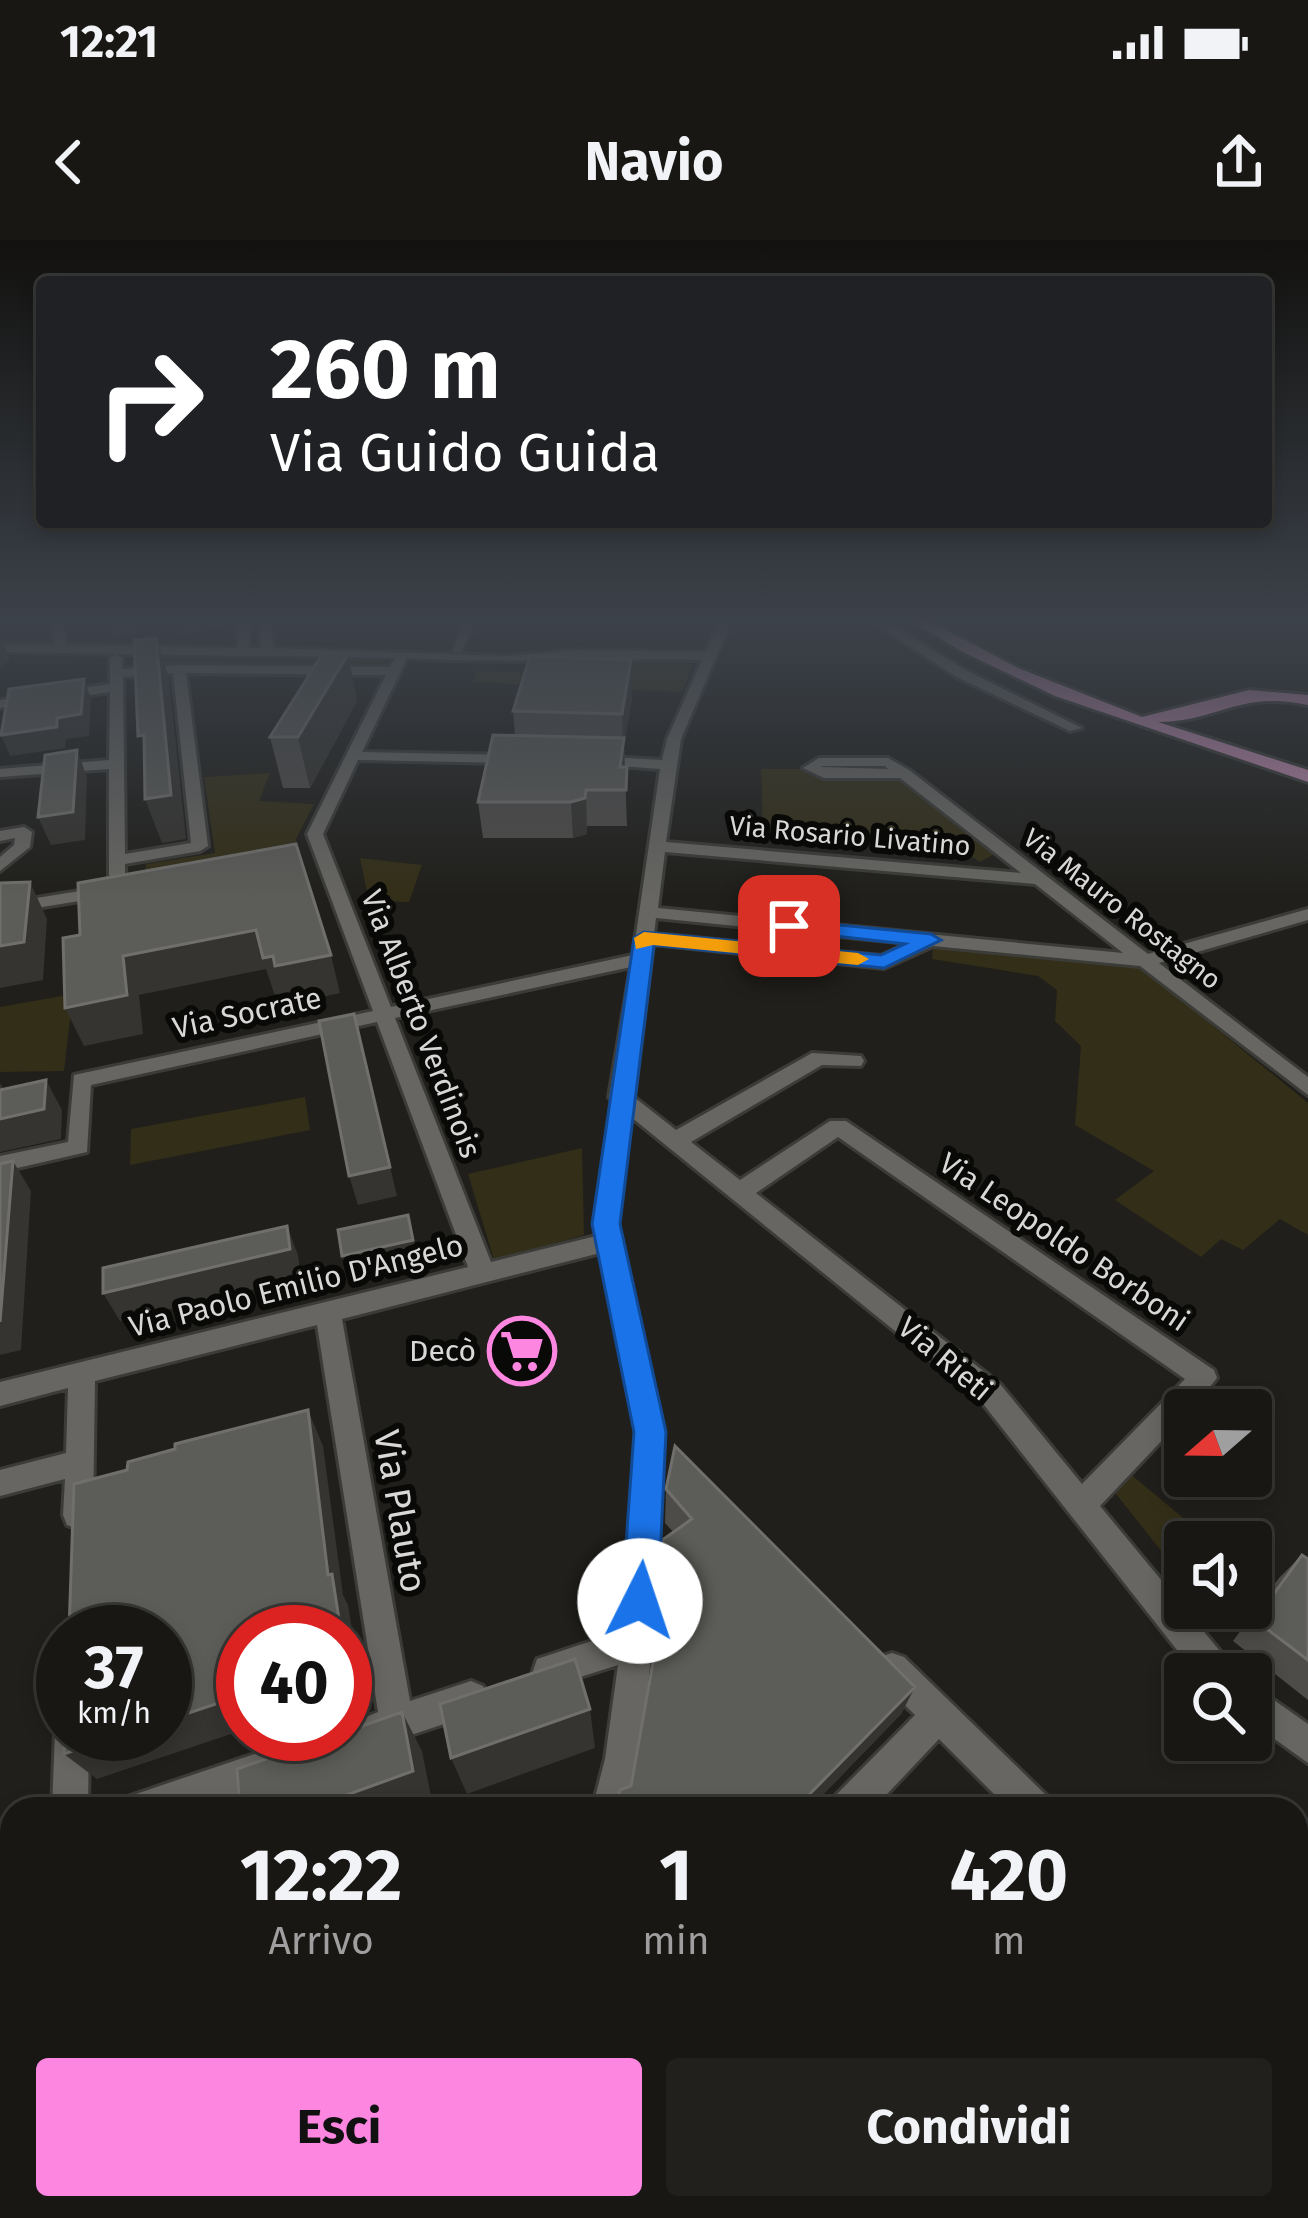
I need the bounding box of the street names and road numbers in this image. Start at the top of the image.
street label: Via Rosario Livatino [728,810,972,862]
street label: Via Mauro Rostagno [1017,822,1227,996]
street label: Via Alberto Verdinois [353,885,489,1163]
street label: Via Socrate [169,980,325,1046]
street label: Via Leopoldo Borboni [932,1145,1196,1339]
street label: Via Paolo Emilio D'Angelo [125,1227,467,1345]
street label: Via Rieti [891,1309,999,1409]
street label: Via Plauto [364,1426,436,1596]

